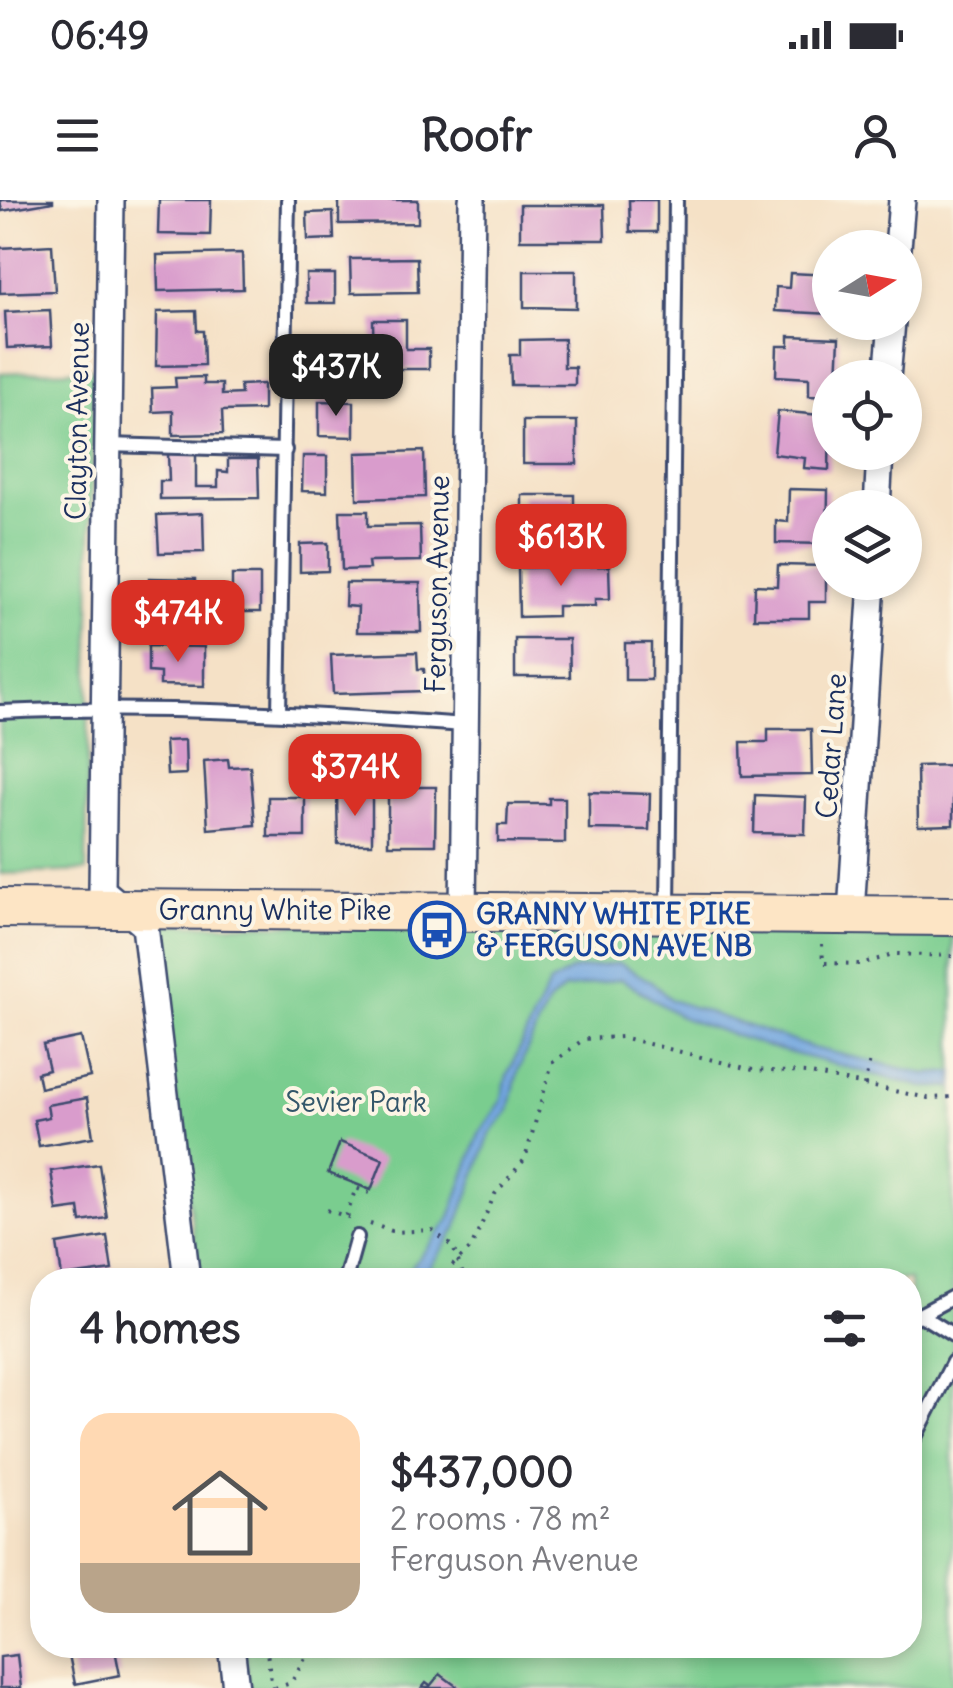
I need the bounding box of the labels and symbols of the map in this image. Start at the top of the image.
north arrow [812,230,922,340]
street label: Clayton Avenue [57,322,97,520]
pin: $437K [266,334,406,419]
street label: Ferguson Avenue [417,475,457,693]
pin: $613K [491,504,631,589]
pin: $474K [108,580,248,665]
street label: Cedar Lane [808,672,854,820]
pin: $374K [285,734,425,819]
street label: Granny White Pike [158,892,392,928]
place label: GRANNY WHITE PIKE & FERGUSON AVE NB [476,896,752,964]
bus stop icon: GRANNY WHITE PIKE & FERGUSON AVE NB [407,900,467,960]
park label: Sevier Park [285,1084,427,1120]

